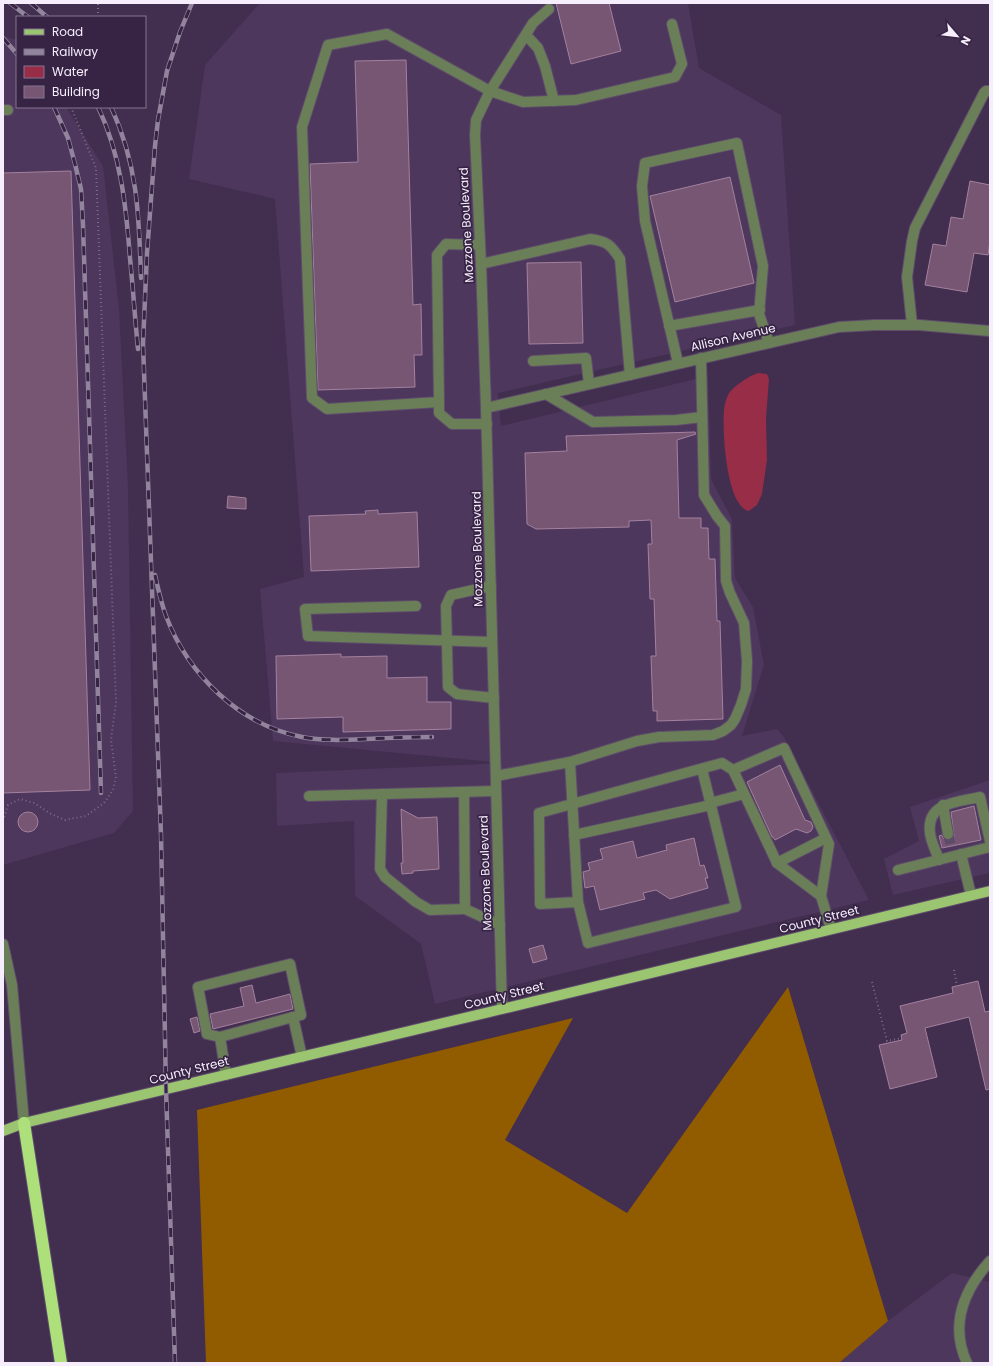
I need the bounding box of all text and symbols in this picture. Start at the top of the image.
legend [16,16,146,108]
north arrow [937,16,977,56]
text: Road [52,23,83,40]
text: N [957,33,975,48]
text: Railway [52,43,98,60]
text: Water [52,63,89,80]
text: Building [52,83,100,100]
street label: Mozzone Boulevard [454,167,478,283]
street label: Allison Avenue [689,319,777,355]
street label: Mozzone Boulevard [467,491,487,607]
street label: Mozzone Boulevard [474,815,496,931]
street label: County Street [777,901,861,937]
street label: County Street [462,977,546,1013]
street label: County Street [147,1052,231,1088]

